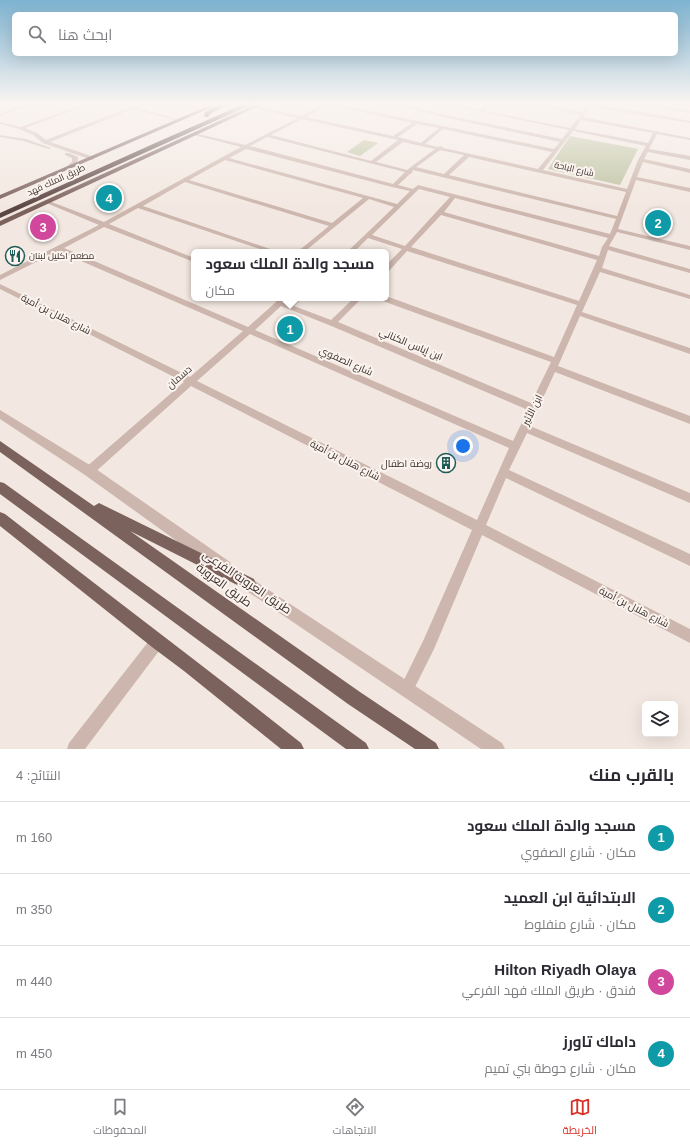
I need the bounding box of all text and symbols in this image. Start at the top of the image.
search box [12,12,678,56]
icon: search [26,23,48,45]
text: ابحث هنا [58,26,112,43]
street label: شارع الباحة [553,160,595,179]
street label: طريق الملك فهد [25,162,87,199]
pin: 4 [96,183,122,213]
pin: 2 [645,208,671,238]
pin: 3 [30,212,56,242]
restaurant icon: مطعم اكليل لبنان [4,245,26,267]
popup [191,249,389,301]
place label: مطعم اكليل لبنان [29,251,95,262]
text: مسجد والدة الملك سعود [206,255,374,272]
text: مكان [206,283,235,298]
street label: شارع هلال بن أمية [19,291,93,337]
pin: 1 [277,314,303,344]
street label: ابن إياس الكناني [377,326,444,364]
street label: شارع الصفوي [317,344,374,379]
street label: دسمان [164,363,195,392]
street label: ابن الأثير [519,393,545,429]
your location [453,436,473,456]
street label: شارع هلال بن أمية [308,437,382,483]
building icon: روضة اطفال [435,452,457,474]
place label: روضة اطفال [381,458,432,470]
street label: طريق العروبة الفرعي [200,547,294,617]
street label: طريق العروبة [193,560,255,610]
street label: شارع هلال بن أمية [597,584,671,630]
map controls [642,701,678,737]
button: layers [642,701,678,737]
text: بالقرب منك [589,766,674,785]
text: النتائج: 4 [16,768,61,783]
text: مسجد والدة الملك سعود [467,817,636,834]
text: 160 m [16,830,52,845]
text: 1 [657,830,665,845]
text: مكان · شارع الصفوي [521,845,636,860]
text: الابتدائية ابن العميد [504,889,636,906]
text: 350 m [16,902,52,917]
text: 2 [657,902,665,917]
text: مكان · شارع منفلوط [524,917,636,932]
text: Hilton Riyadh Olaya [494,961,636,978]
text: 440 m [16,974,52,989]
text: 3 [657,974,665,989]
text: فندق · طريق الملك فهد الفرعي [462,983,636,998]
text: داماك تاورز [563,1033,636,1050]
text: 450 m [16,1046,52,1061]
text: 4 [657,1046,665,1061]
text: مكان · شارع حوطة بني تميم [485,1061,636,1076]
tab: المحفوظات [93,1096,147,1140]
tab: الاتجاهات [333,1096,376,1140]
tab: الخريطة [563,1096,597,1140]

